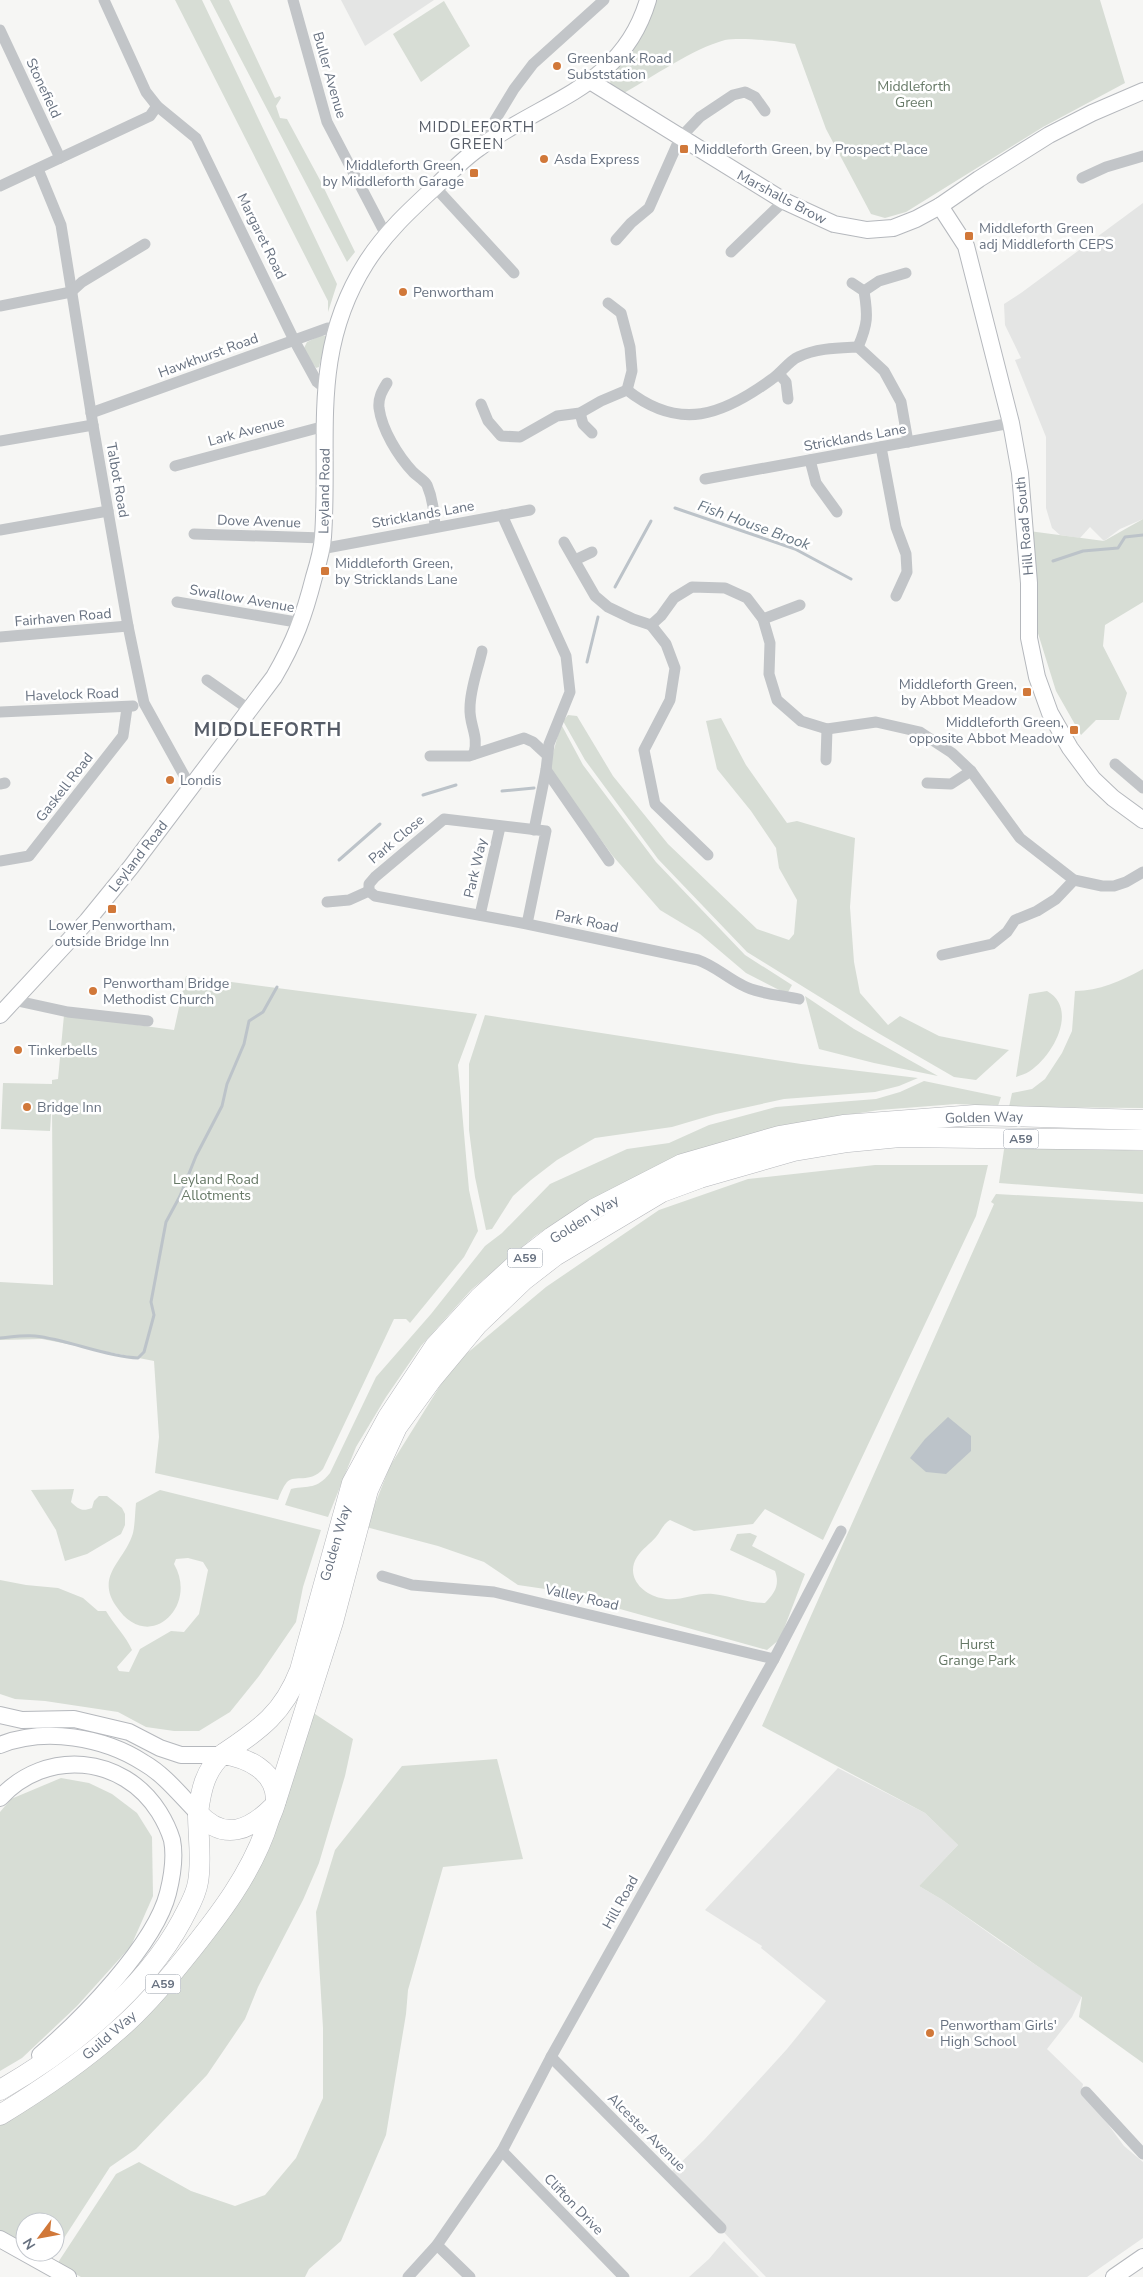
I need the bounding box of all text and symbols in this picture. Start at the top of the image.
street label: Buller Avenue [308,30,351,121]
place label: Greenbank Road Subststation [567,49,672,84]
street label: Stonefield [21,55,66,121]
marker: Greenbank Road Subststation [551,60,563,72]
park label: Middleforth Green [877,77,951,112]
district label: MIDDLEFORTH GREEN [419,117,535,154]
place label: Middleforth Green, by Prospect Place [694,140,928,159]
marker: Middleforth Green, by Prospect Place [678,143,690,155]
place label: Asda Express [554,150,640,169]
marker: Asda Express [538,153,550,165]
place label: Middleforth Green, by Middleforth Garage [322,156,464,191]
street label: Marshalls Brow [734,166,830,229]
marker: Middleforth Green, by Middleforth Garage [468,167,480,179]
street label: Margaret Road [233,190,291,282]
place label: Middleforth Green adj Middleforth CEPS [979,219,1114,254]
marker: Middleforth Green adj Middleforth CEPS [963,230,975,242]
place label: Penwortham [413,283,494,302]
marker: Penwortham [397,286,409,298]
street label: Hawkhurst Road [155,329,261,382]
street label: Lark Avenue [206,412,286,451]
street label: Stricklands Lane [802,419,908,456]
street label: Talbot Road [102,441,133,519]
street label: Leyland Road [314,448,335,534]
street label: Hill Road South [1011,476,1038,576]
water label: Fish House Brook [695,495,813,555]
street label: Stricklands Lane [370,496,476,533]
street label: Dove Avenue [217,511,301,532]
place label: Middleforth Green, by Stricklands Lane [335,554,458,589]
marker: Middleforth Green, by Stricklands Lane [319,565,331,577]
street label: Swallow Avenue [188,580,296,617]
street label: Fairhaven Road [14,604,112,631]
place label: Middleforth Green, by Abbot Meadow [899,675,1017,710]
street label: Havelock Road [25,683,119,706]
marker: Middleforth Green, by Abbot Meadow [1021,686,1033,698]
place label: Middleforth Green, opposite Abbot Meadow [909,713,1064,748]
district label: MIDDLEFORTH [194,717,342,743]
marker: Middleforth Green, opposite Abbot Meadow [1068,724,1080,736]
street label: Gaskell Road [31,749,97,826]
place label: Londis [180,771,222,790]
marker: Londis [164,774,176,786]
street label: Park Close [365,811,428,868]
street label: Leyland Road [104,817,172,896]
street label: Park Way [459,836,492,900]
marker: Lower Penwortham, outside Bridge Inn [106,903,118,915]
street label: Park Road [554,906,620,937]
place label: Lower Penwortham, outside Bridge Inn [48,916,176,951]
place label: Penwortham Bridge Methodist Church [103,974,229,1009]
marker: Penwortham Bridge Methodist Church [87,985,99,997]
place label: Tinkerbells [28,1041,98,1060]
marker: Tinkerbells [12,1044,24,1056]
place label: Bridge Inn [37,1098,102,1117]
marker: Bridge Inn [21,1101,33,1113]
street label: Golden Way [945,1107,1024,1128]
road number: A59 [1004,1130,1038,1148]
park label: Leyland Road Allotments [173,1170,259,1205]
street label: Golden Way [546,1190,623,1248]
road number: A59 [508,1248,542,1268]
street label: Golden Way [316,1502,356,1583]
street label: Valley Road [542,1580,621,1615]
park label: Hurst Grange Park [938,1635,1017,1670]
street label: Hill Road [598,1872,643,1932]
road number: A59 [146,1975,180,1994]
street label: Guild Way [78,2006,141,2064]
place label: Penwortham Girls' High School [940,2016,1057,2051]
marker: Penwortham Girls' High School [924,2027,936,2039]
street label: Alcester Avenue [603,2089,690,2176]
street label: Clifton Drive [540,2170,608,2239]
north arrow [15,2212,65,2262]
text: N [19,2234,40,2253]

